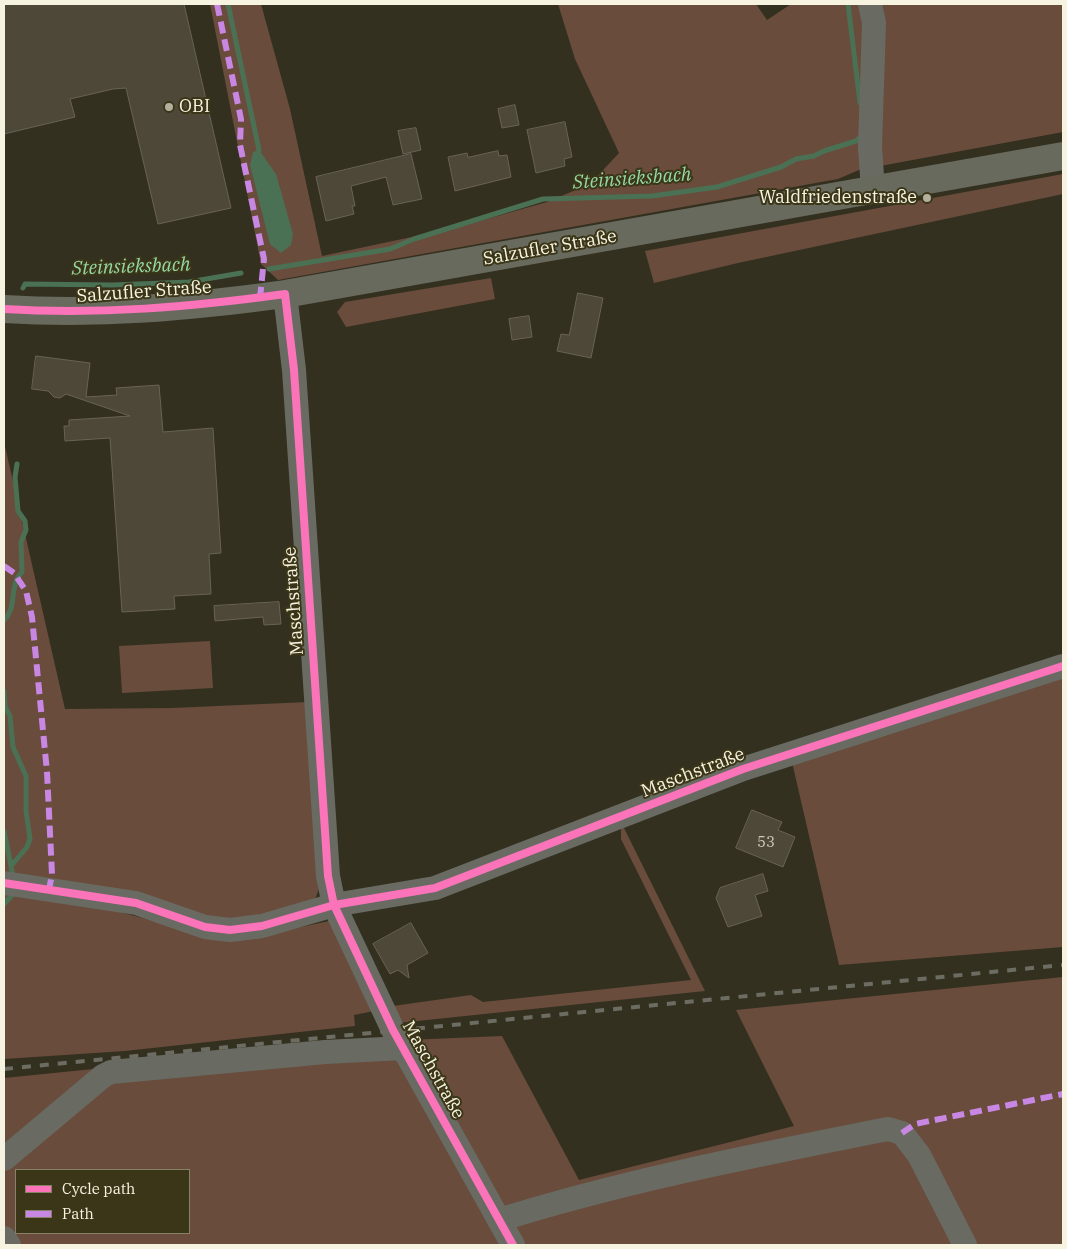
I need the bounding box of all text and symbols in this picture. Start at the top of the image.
place label: OBI [179,96,210,118]
marker: OBI [163,101,175,113]
water label: Steinsieksbach [572,163,692,195]
place label: Waldfriedenstraße [759,187,917,209]
marker: Waldfriedenstraße [921,192,933,204]
street label: Salzufler Straße [482,226,618,270]
water label: Steinsieksbach [71,254,191,280]
street label: Salzufler Straße [76,277,212,307]
street label: Maschstraße [279,546,309,656]
street label: Maschstraße [638,743,748,803]
house number: 53 [757,834,775,852]
street label: Maschstraße [397,1017,469,1123]
legend [15,1169,190,1234]
text: Cycle path [62,1179,135,1198]
text: Path [62,1204,94,1223]

